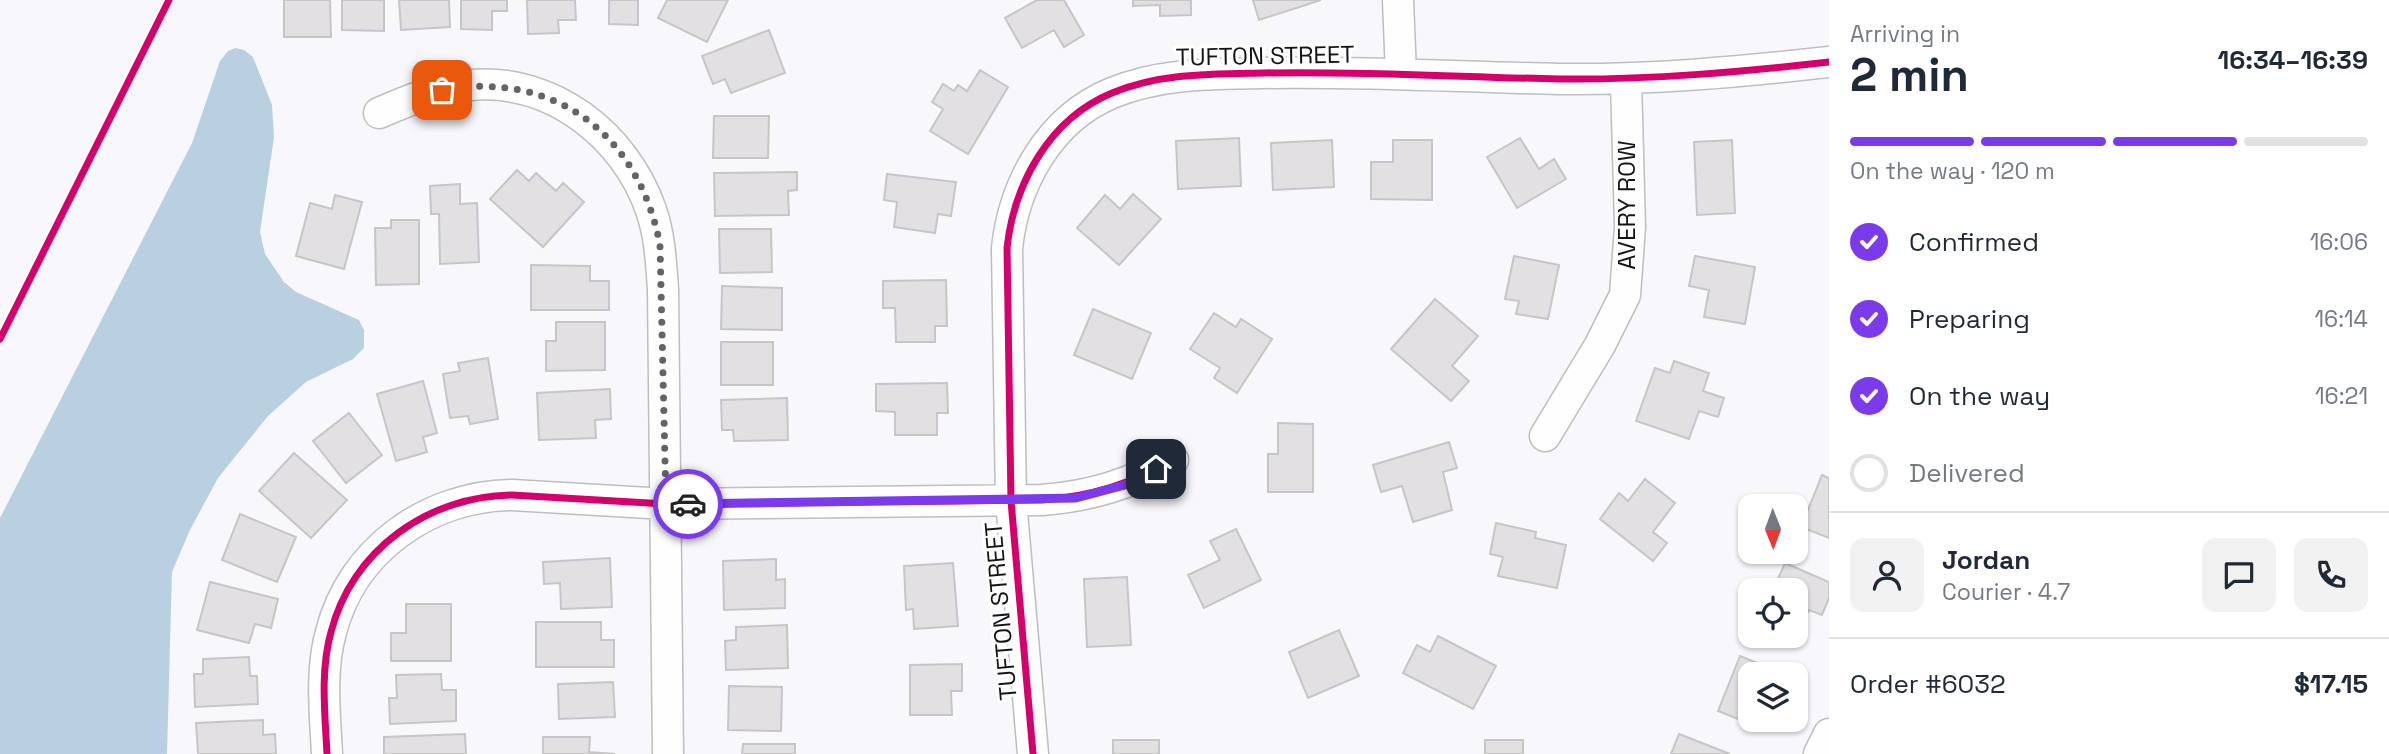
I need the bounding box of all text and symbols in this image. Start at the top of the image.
text: Arriving in [1850,19,1960,49]
street label: TUFTON STREET [1175,38,1355,73]
text: 16:34–16:39 [2217,43,2368,77]
text: 2 min [1850,46,1969,104]
pin [412,60,472,120]
icon: bag [423,71,461,109]
street label: AVERY ROW [1611,140,1642,270]
text: On the way · 120 m [1850,156,2055,186]
icon: check [1850,223,1888,261]
text: Confirmed [1909,225,2039,259]
text: 16:06 [2310,227,2368,257]
icon: check [1850,300,1888,338]
text: Preparing [1909,302,2030,336]
text: 16:14 [2315,304,2368,334]
icon: check [1850,377,1888,415]
text: On the way [1909,379,2050,413]
text: 16:21 [2315,381,2368,411]
pin [1126,439,1186,499]
icon: home [1137,450,1175,488]
text: Delivered [1909,456,2025,490]
courier [653,469,723,539]
icon: car [669,485,707,523]
north arrow [1738,494,1808,564]
map controls [1738,494,1808,732]
street label: TUFTON STREET [977,521,1024,702]
button: person [1850,538,1924,612]
button: chat [2202,538,2276,612]
button: phone [2294,538,2368,612]
text: Jordan [1942,543,2030,577]
text: Courier · 4.7 [1942,577,2070,607]
button: locate [1738,578,1808,648]
button: layers [1738,662,1808,732]
text: Order #6032 [1850,667,2006,701]
text: $17.15 [2294,667,2368,701]

